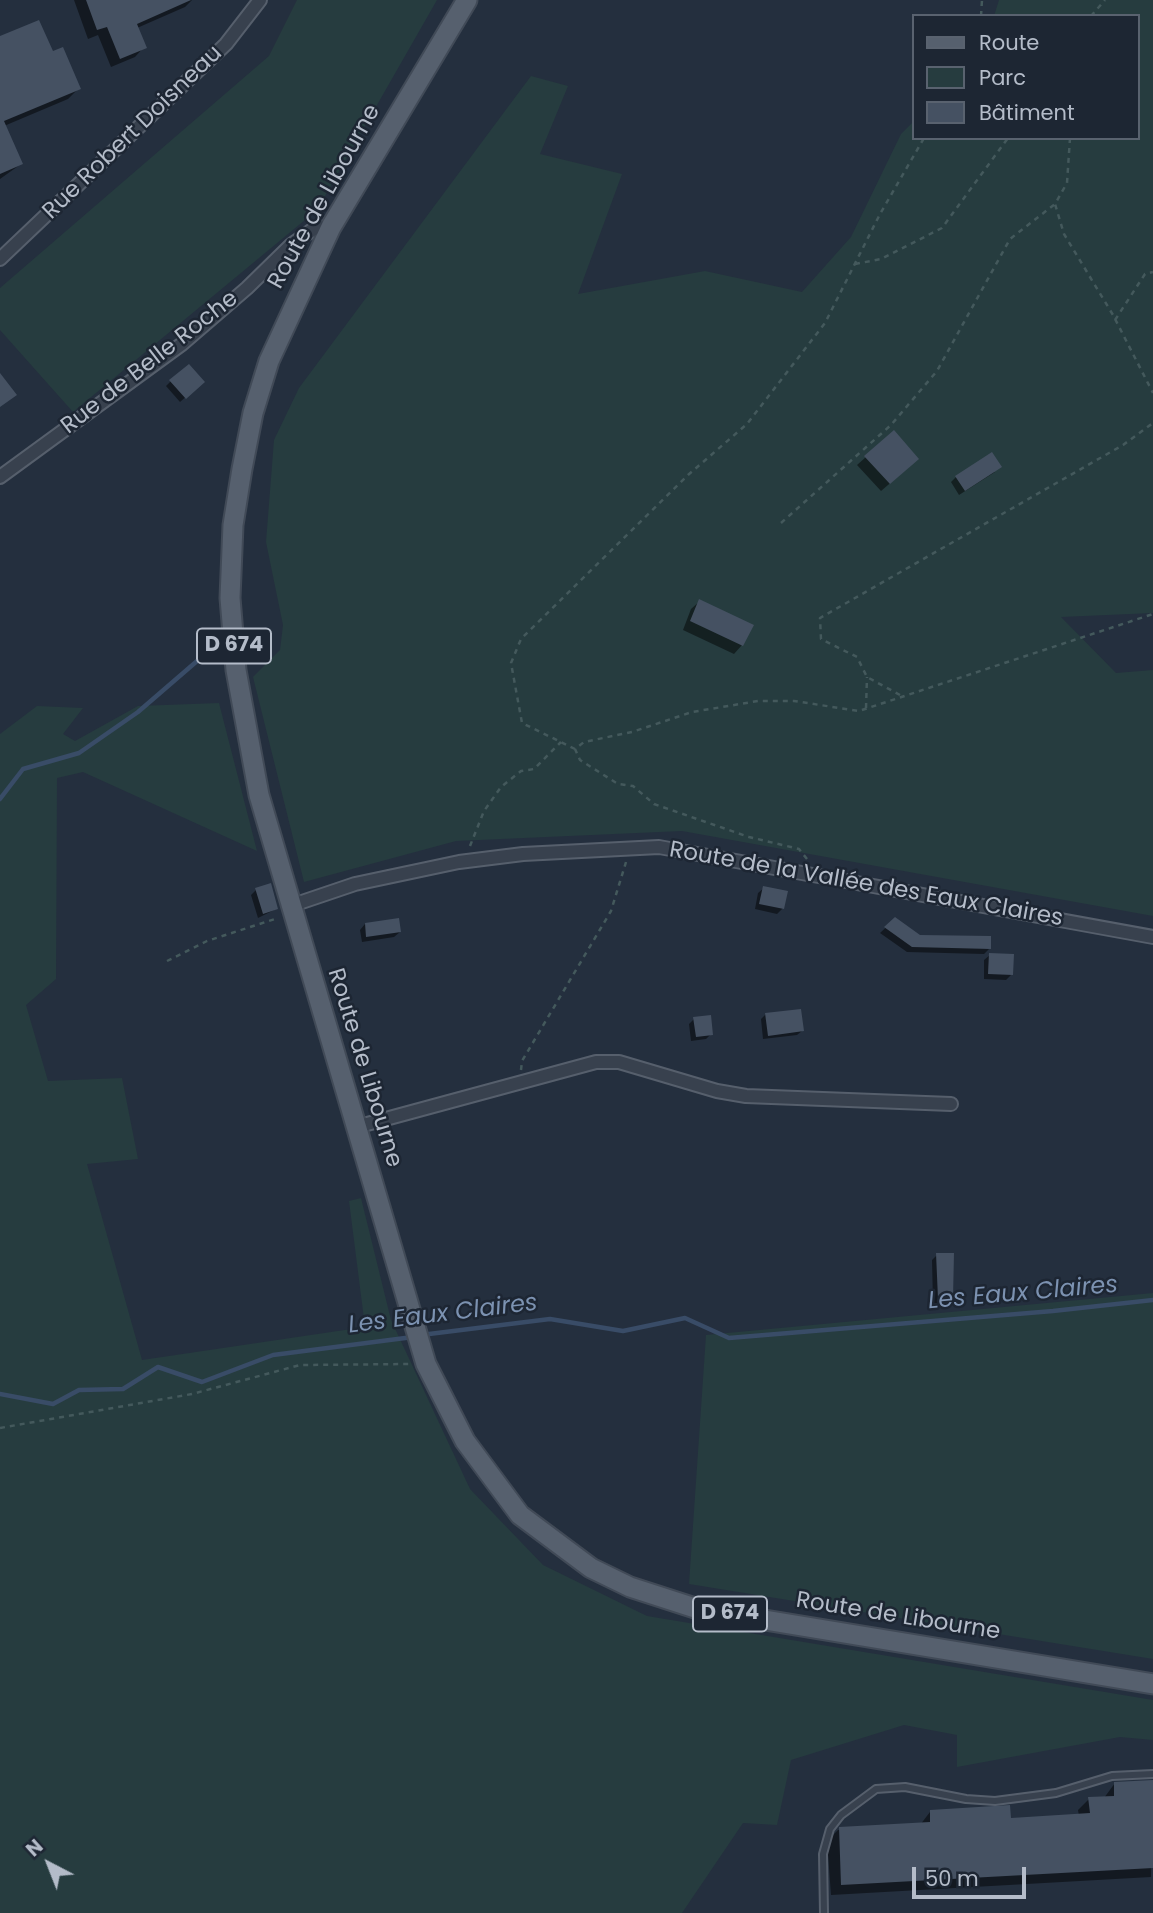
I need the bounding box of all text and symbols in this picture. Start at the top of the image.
legend [912,14,1139,140]
text: Route [979,28,1039,57]
street label: Rue Robert Doisneau [38,40,228,226]
text: Parc [979,63,1026,92]
text: Bâtiment [979,98,1075,127]
street label: Route de Libourne [263,100,387,294]
street label: Rue de Belle Roche [56,285,244,441]
road number: D 674 [197,628,271,664]
street label: Route de la Vallée des Eaux Claires [667,837,1065,933]
street label: Route de Libourne [321,965,407,1171]
water label: Les Eaux Claires [927,1271,1119,1317]
water label: Les Eaux Claires [347,1289,539,1341]
street label: Route de Libourne [794,1587,1002,1647]
road number: D 674 [693,1596,767,1632]
north arrow [14,1829,84,1899]
text: N [20,1833,49,1863]
scale bar [915,1854,1029,1898]
text: 50 m [925,1864,979,1893]

